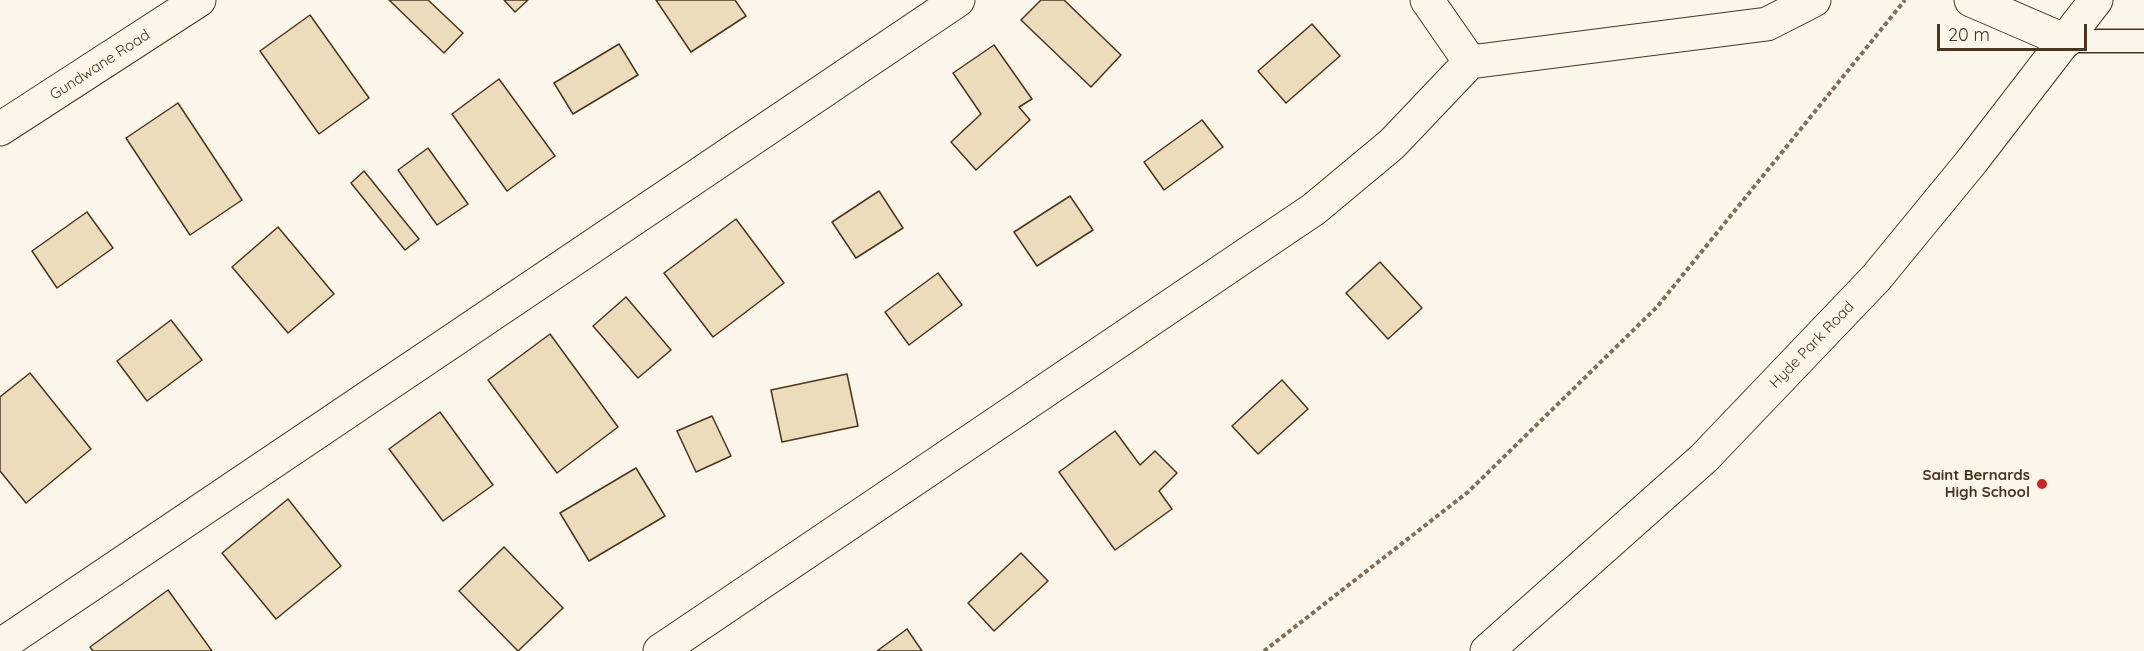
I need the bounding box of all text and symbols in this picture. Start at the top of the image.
scale bar [1940,12,2090,50]
text: 20 m [1948,23,1990,46]
street label: Gundwane Road [47,26,153,104]
street label: Hyde Park Road [1766,298,1858,392]
place label: Saint Bernards High School [1922,466,2030,501]
marker: Saint Bernards High School [2035,477,2049,491]

